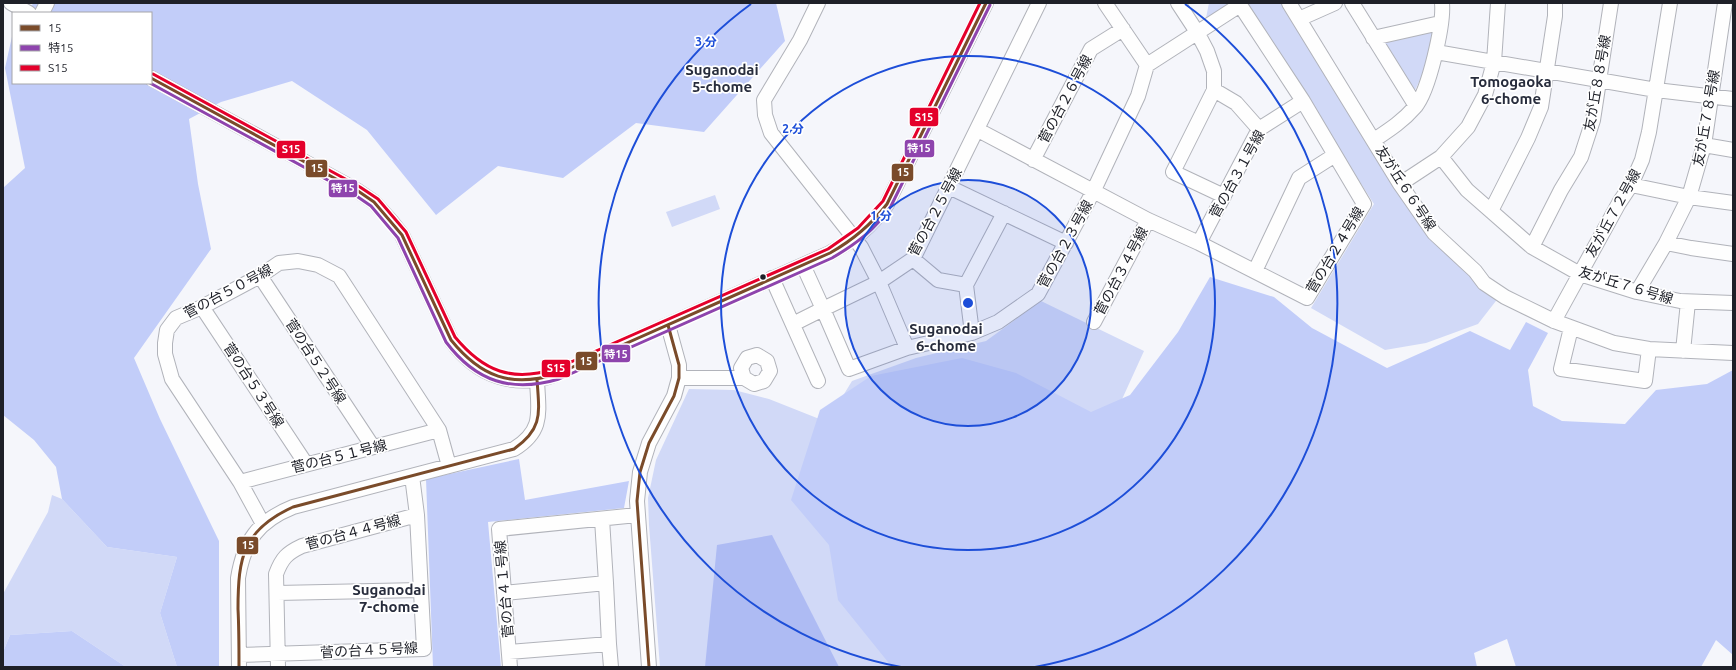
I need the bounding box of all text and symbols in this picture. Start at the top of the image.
legend [12,12,152,84]
text: 15 [48,21,62,34]
street label: 友が丘８８号線 [1581,33,1613,133]
text: 3 分 [695,35,717,48]
text: 特15 [48,41,74,54]
street label: 菅の台２６号線 [1035,52,1095,146]
text: S15 [48,61,68,74]
district label: Suganodai 5-chome [685,61,759,95]
street label: 友が丘７８号線 [1690,68,1722,168]
district label: Tomogaoka 6-chome [1470,73,1552,107]
line badge: S15 [909,107,939,127]
text: S15 [915,111,933,123]
text: 2 分 [782,122,804,135]
street label: 菅の台３１号線 [1206,127,1268,221]
line badge: 特15 [904,139,935,158]
line badge: S15 [276,140,306,159]
text: 特15 [907,142,931,154]
text: S15 [282,143,300,155]
street label: 友が丘６６号線 [1373,143,1439,233]
line badge: 15 [305,159,328,178]
text: 15 [311,162,323,174]
line badge: 15 [891,163,914,182]
street label: 菅の台２５号線 [905,165,965,259]
text: 15 [897,166,909,178]
street label: 友が丘７２号線 [1582,166,1644,260]
line badge: 特15 [328,179,358,198]
text: 特15 [331,182,355,194]
street label: 菅の台２３号線 [1034,197,1096,291]
street label: 菅の台２４号線 [1303,204,1367,296]
text: 1 分 [870,209,892,222]
street label: 菅の台３４号線 [1091,224,1151,318]
street label: 菅の台５０号線 [181,261,275,321]
street label: 友が丘７６号線 [1577,263,1675,307]
unlabelled marker [758,272,768,282]
centre of rings [961,296,975,310]
street label: 菅の台５２号線 [283,316,349,406]
district label: Suganodai 6-chome [909,320,983,354]
street label: 菅の台５３号線 [221,340,287,430]
line badge: 特15 [601,344,631,363]
text: 特15 [604,348,628,360]
line badge: 15 [575,351,598,371]
text: 15 [580,355,592,367]
line badge: S15 [541,359,571,378]
text: S15 [547,362,565,374]
street label: 菅の台５１号線 [290,436,388,476]
street label: 菅の台４４号線 [304,512,402,552]
line badge: 15 [236,536,259,555]
text: 15 [242,539,254,551]
street label: 菅の台４１号線 [492,539,516,639]
district label: Suganodai 7-chome [352,581,426,615]
street label: 菅の台４５号線 [320,639,418,661]

